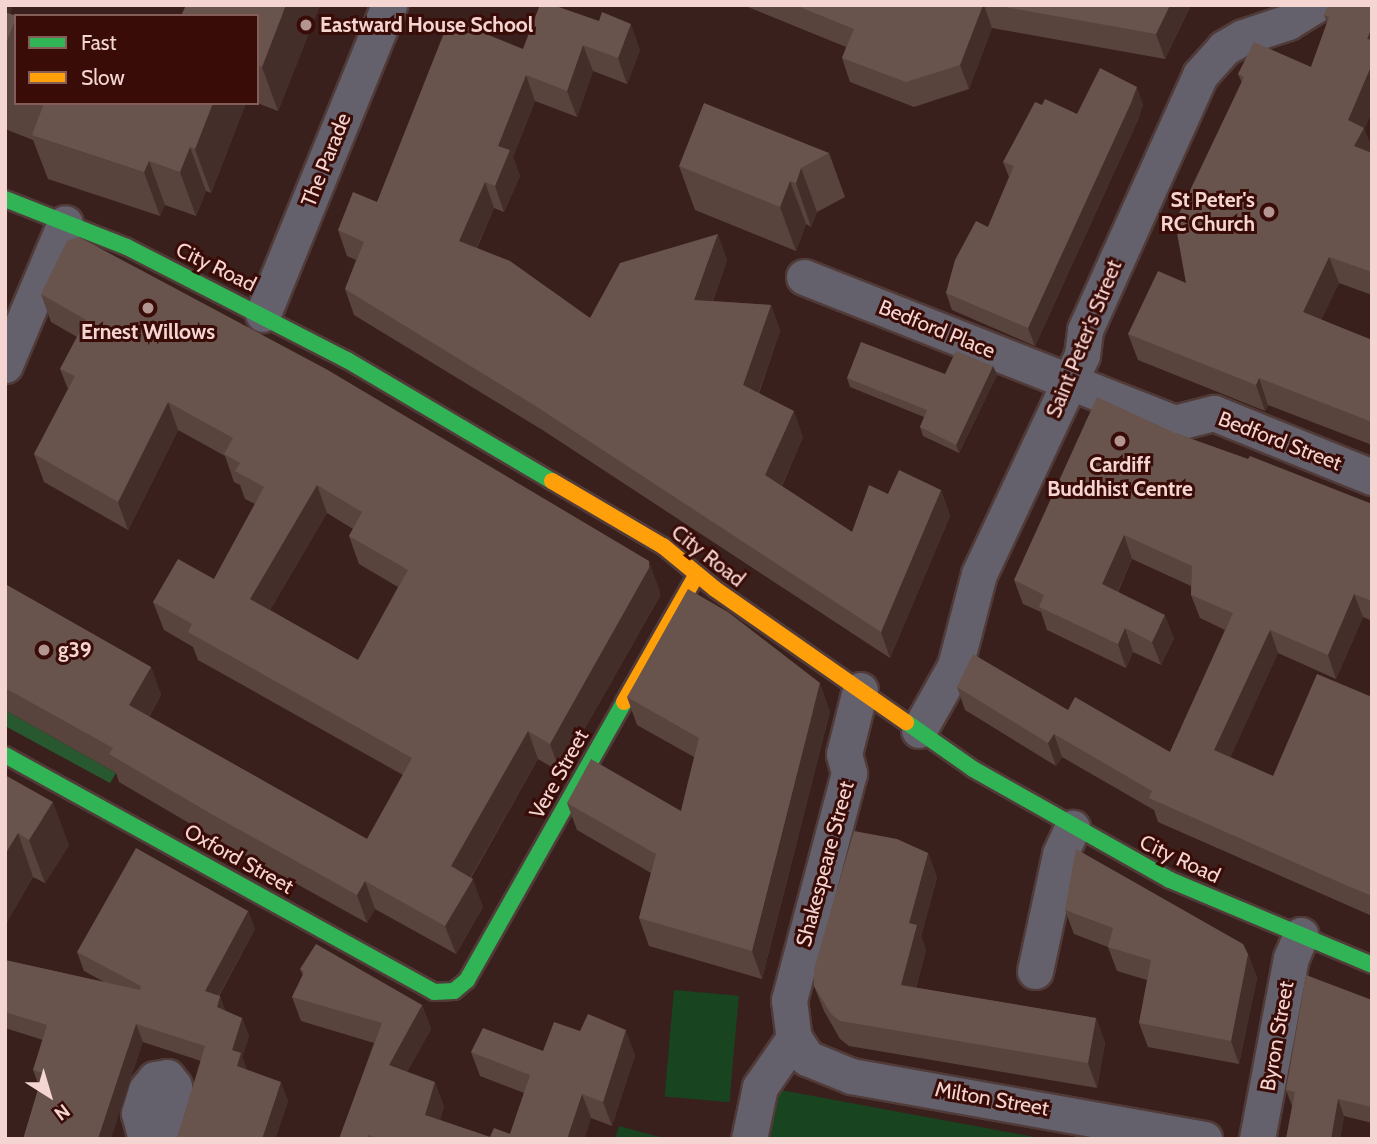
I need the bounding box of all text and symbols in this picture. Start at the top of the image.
place label: Eastward House School [320,12,533,38]
legend [14,14,259,105]
marker: Eastward House School [298,17,314,33]
text: Fast [81,30,117,55]
text: Slow [81,65,125,90]
street label: The Parade [296,110,356,210]
place label: St Peter's RC Church [1161,187,1255,237]
marker: St Peter's RC Church [1261,204,1277,220]
street label: City Road [172,237,260,297]
street label: Saint Peter's Street [1041,256,1127,422]
street label: Bedford Place [875,294,999,364]
marker: Ernest Willows [140,300,156,316]
place label: Ernest Willows [81,319,215,345]
street label: Bedford Street [1215,406,1345,476]
marker: Cardiff Buddhist Centre [1112,433,1128,449]
place label: Cardiff Buddhist Centre [1047,452,1193,502]
street label: City Road [666,520,750,592]
place label: g39 [58,637,92,663]
marker: g39 [36,642,52,658]
street label: Vere Street [524,725,594,823]
street label: Shakespeare Street [791,778,859,950]
street label: Oxford Street [180,819,298,899]
street label: City Road [1136,829,1224,889]
street label: Byron Street [1255,979,1299,1093]
north arrow [14,1060,84,1130]
street label: Milton Street [933,1077,1051,1121]
text: N [50,1099,74,1125]

